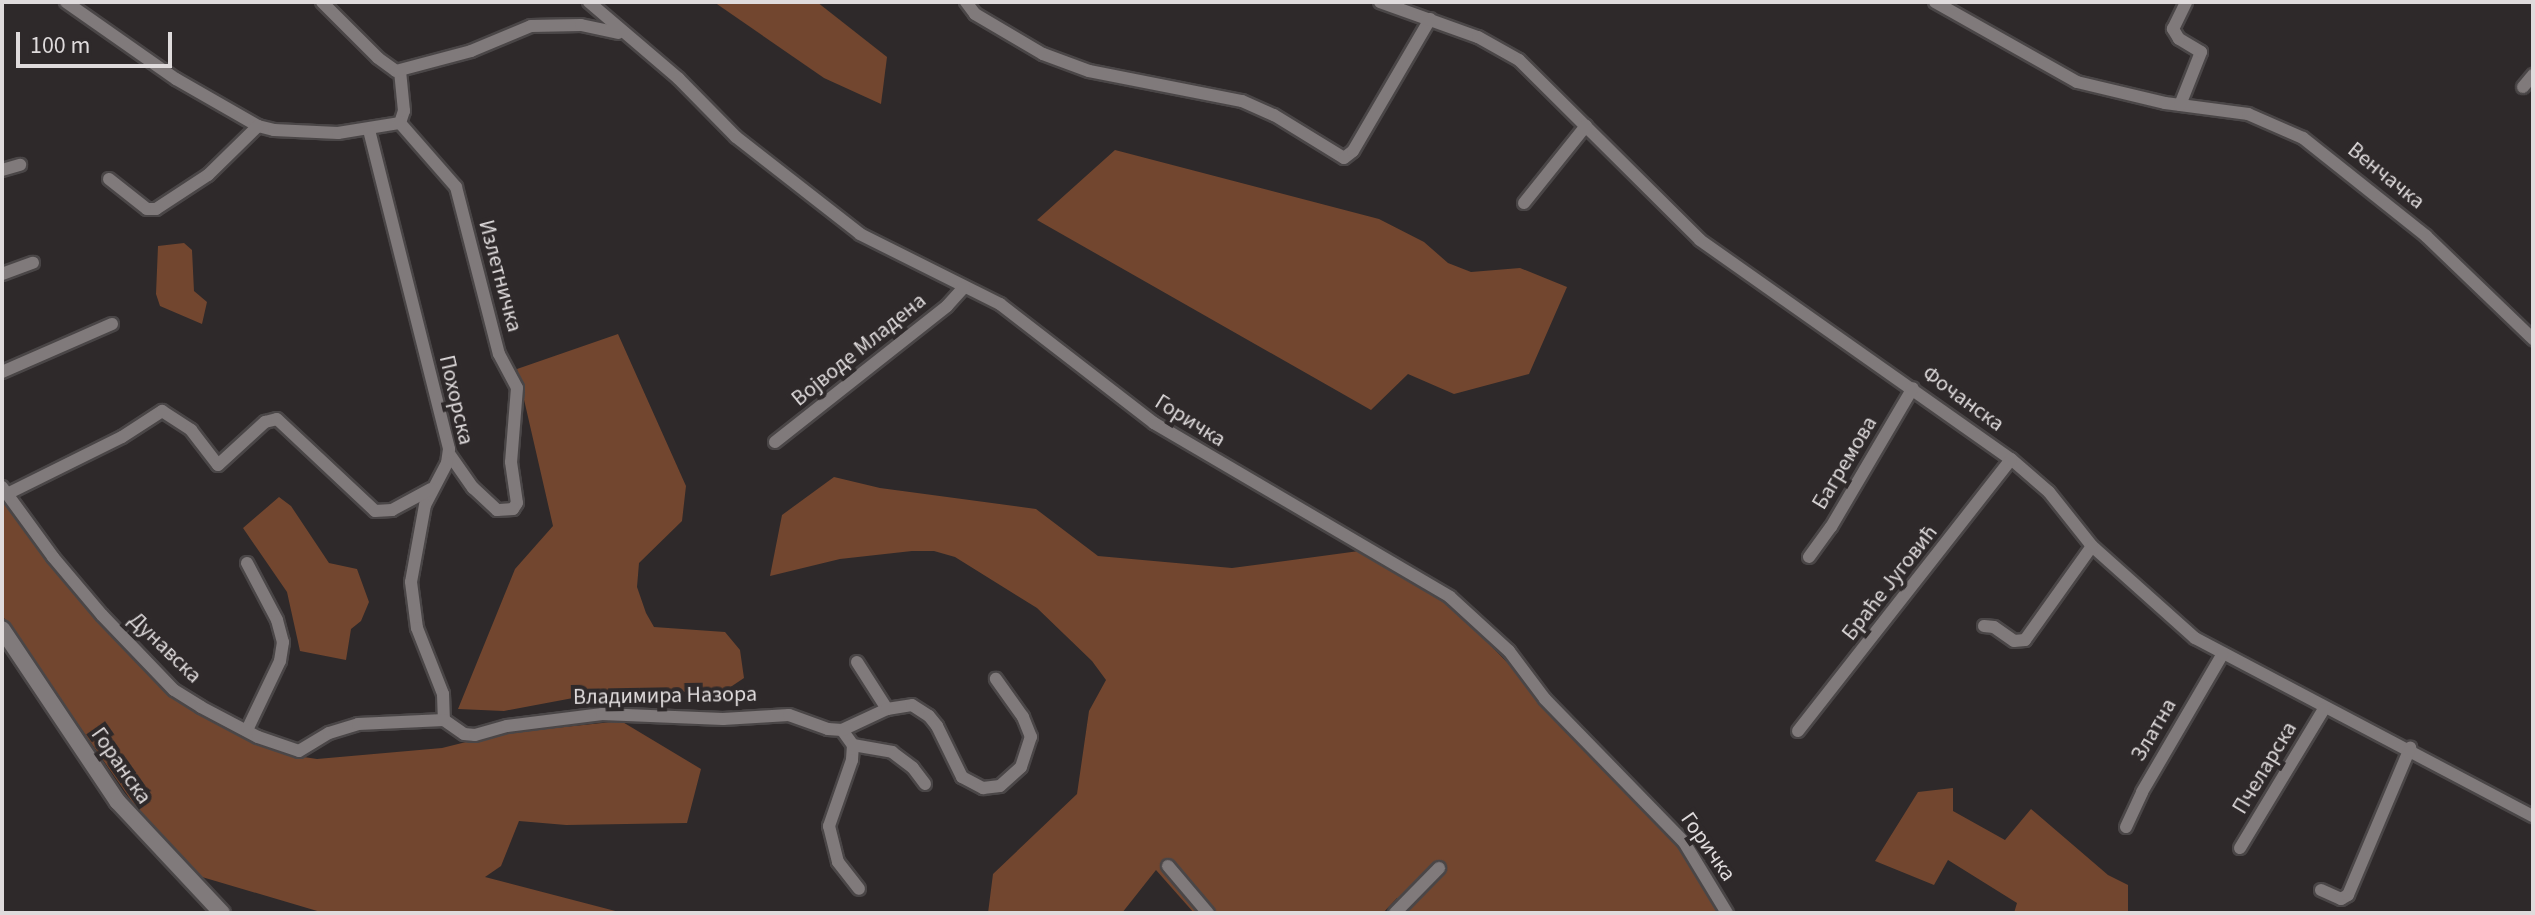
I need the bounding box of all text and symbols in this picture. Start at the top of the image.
scale bar [20,16,176,66]
text: 100 m [30,28,90,63]
street label: Венчачка [2342,137,2430,215]
street label: Излетничка [472,217,528,335]
street label: Војводе Младена [786,288,932,412]
street label: Похорска [433,353,479,447]
street label: Фочанска [1917,361,2009,437]
street label: Горичка [1150,389,1230,453]
street label: Багремова [1807,412,1883,514]
street label: Браће Југовић [1837,520,1943,646]
street label: Дунавска [123,607,207,689]
street label: Владимира Назора [573,681,757,711]
street label: Златна [2126,694,2182,766]
street label: Пчеларска [2227,717,2303,819]
street label: Горанска [85,723,157,809]
street label: Горичка [1675,807,1741,887]

